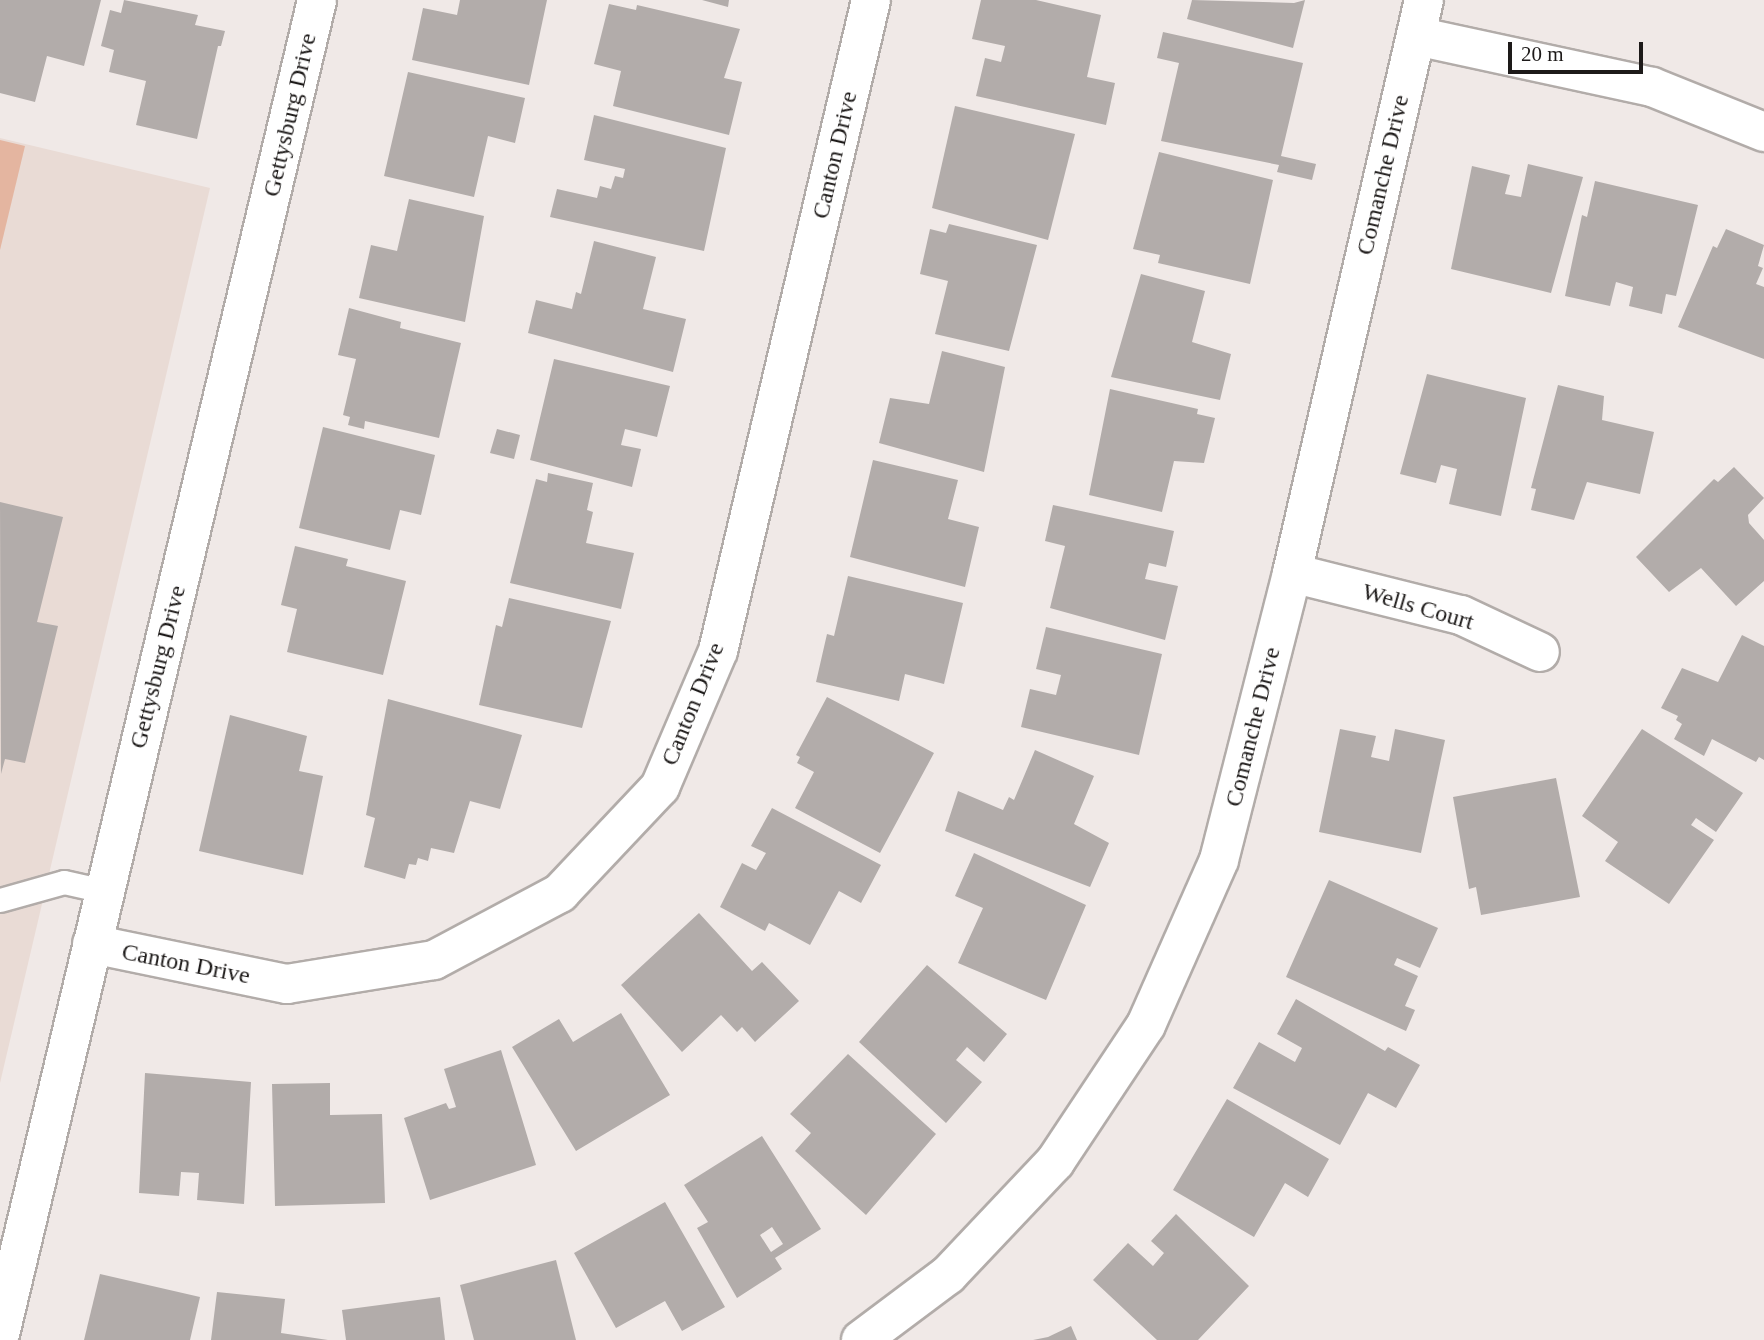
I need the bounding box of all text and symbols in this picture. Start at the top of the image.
scale bar [1512,28,1647,72]
street label: Gettysburg Drive [257,30,323,200]
text: 20 m [1521,42,1564,66]
street label: Canton Drive [806,88,864,222]
street label: Comanche Drive [1351,92,1415,258]
street label: Wells Court [1359,577,1477,637]
street label: Gettysburg Drive [124,583,192,751]
street label: Canton Drive [655,638,731,770]
street label: Comanche Drive [1219,644,1287,810]
street label: Canton Drive [119,937,253,991]

